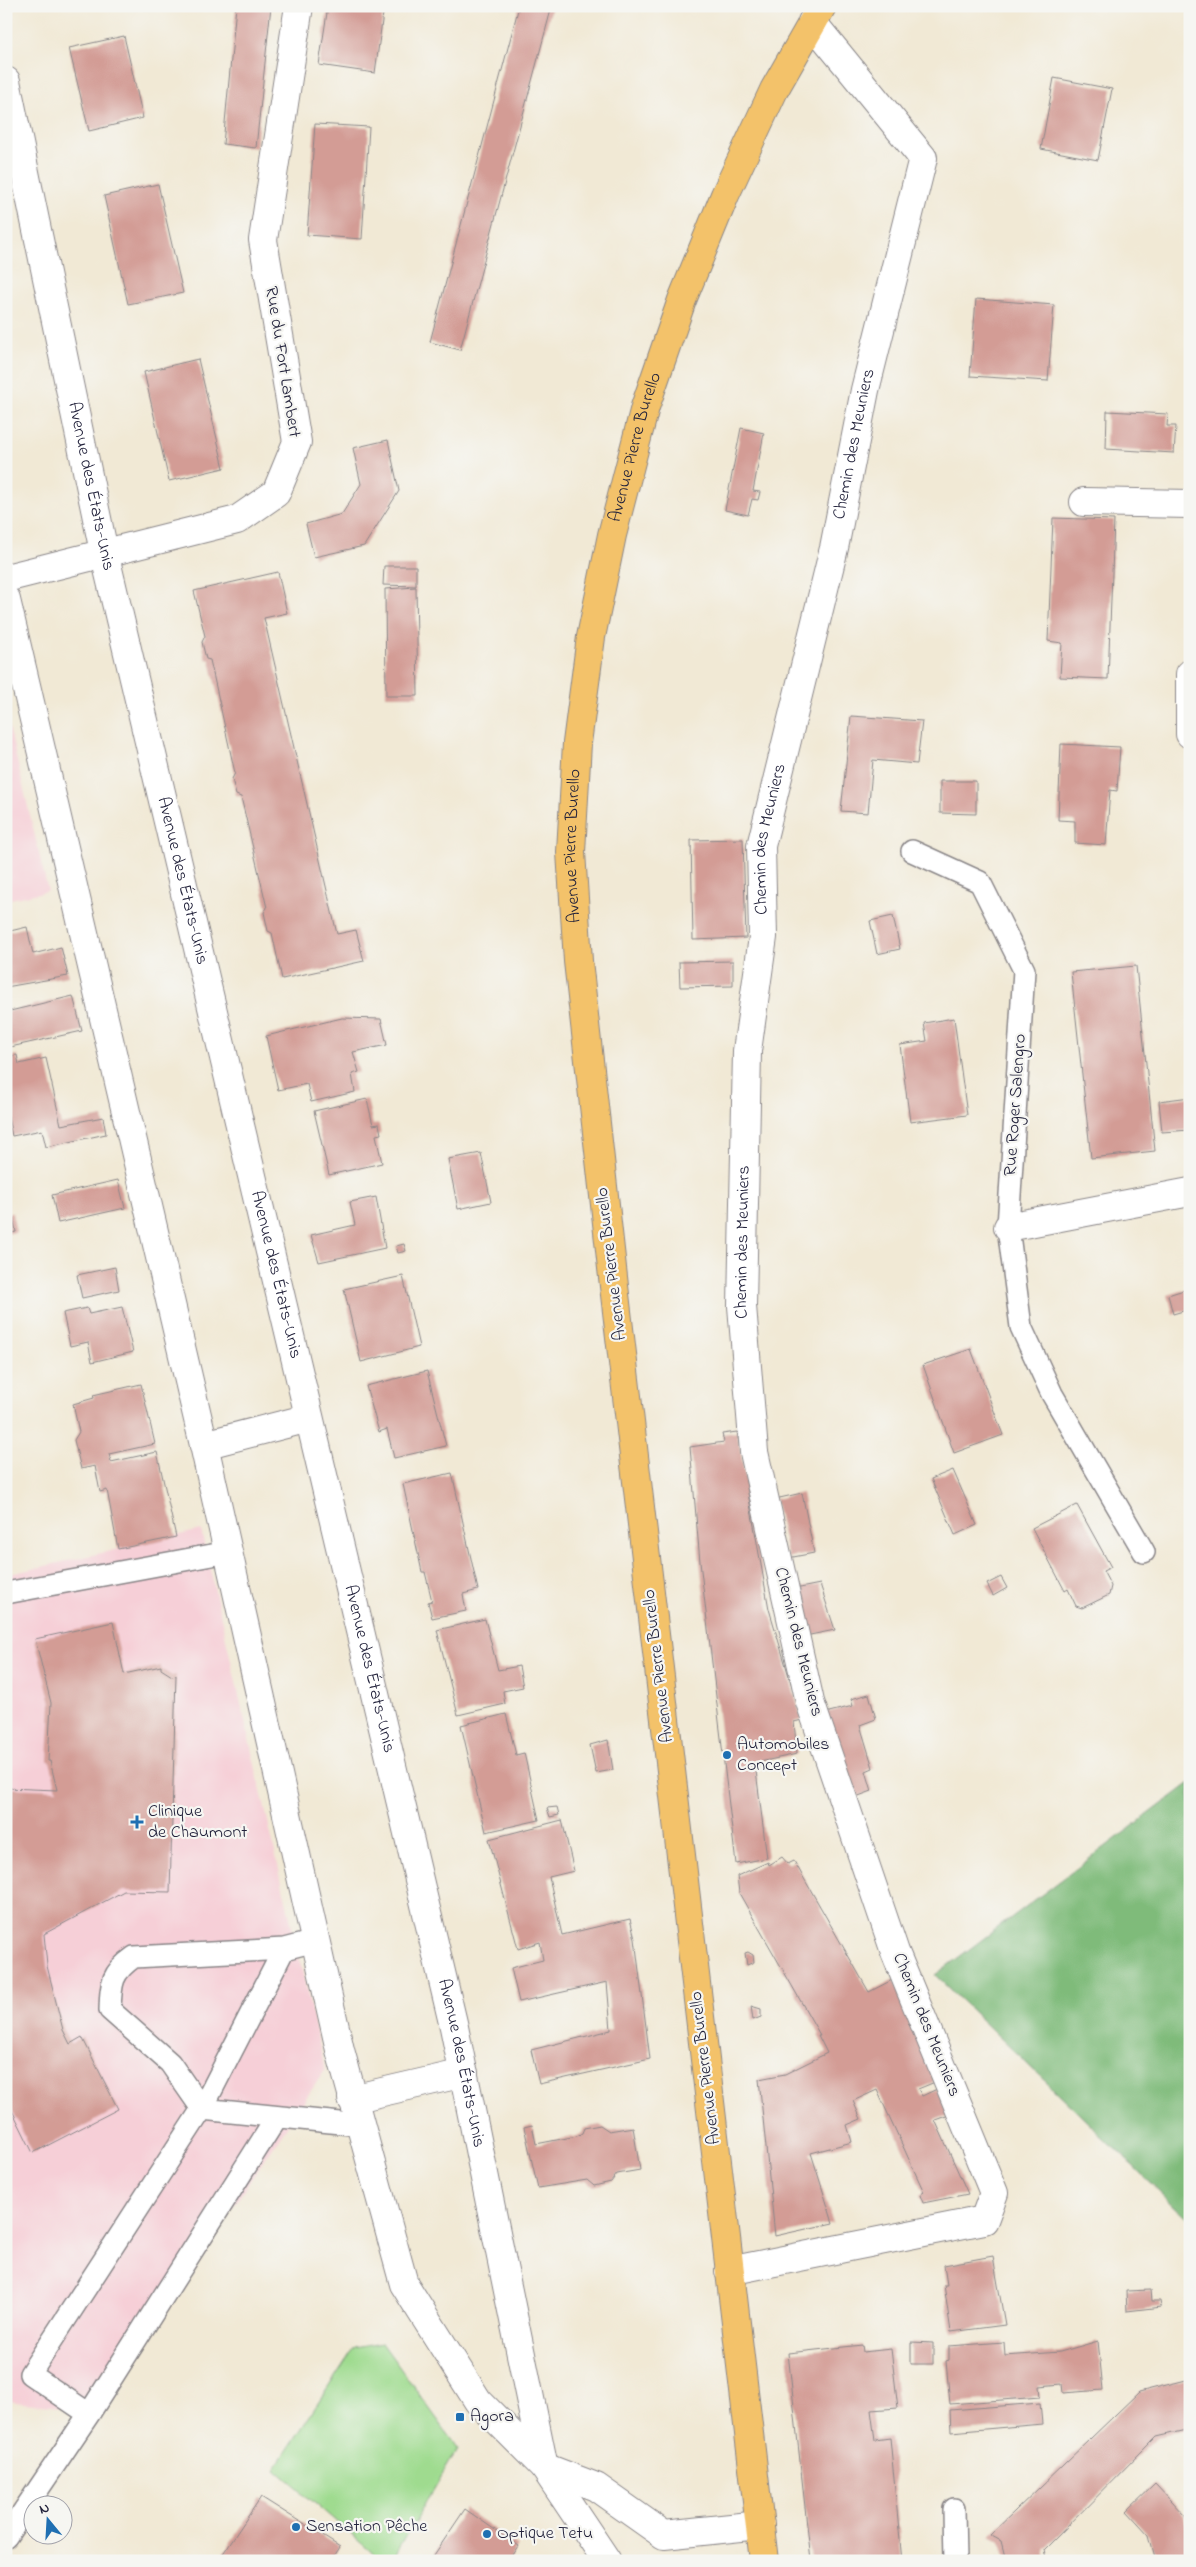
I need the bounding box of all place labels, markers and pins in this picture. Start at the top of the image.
place label: Automobiles Concept [737,1732,830,1779]
marker: Automobiles Concept [721,1749,733,1761]
place label: Clinique de Chaumont [148,1799,247,1846]
marker: Clinique de Chaumont [130,1815,144,1829]
place label: Agora [470,2404,514,2431]
marker: Agora [454,2411,466,2423]
place label: Sensation Pêche [306,2514,428,2540]
marker: Sensation Pêche [290,2521,302,2533]
place label: Optique Tetu [497,2521,593,2547]
marker: Optique Tetu [481,2528,493,2540]

